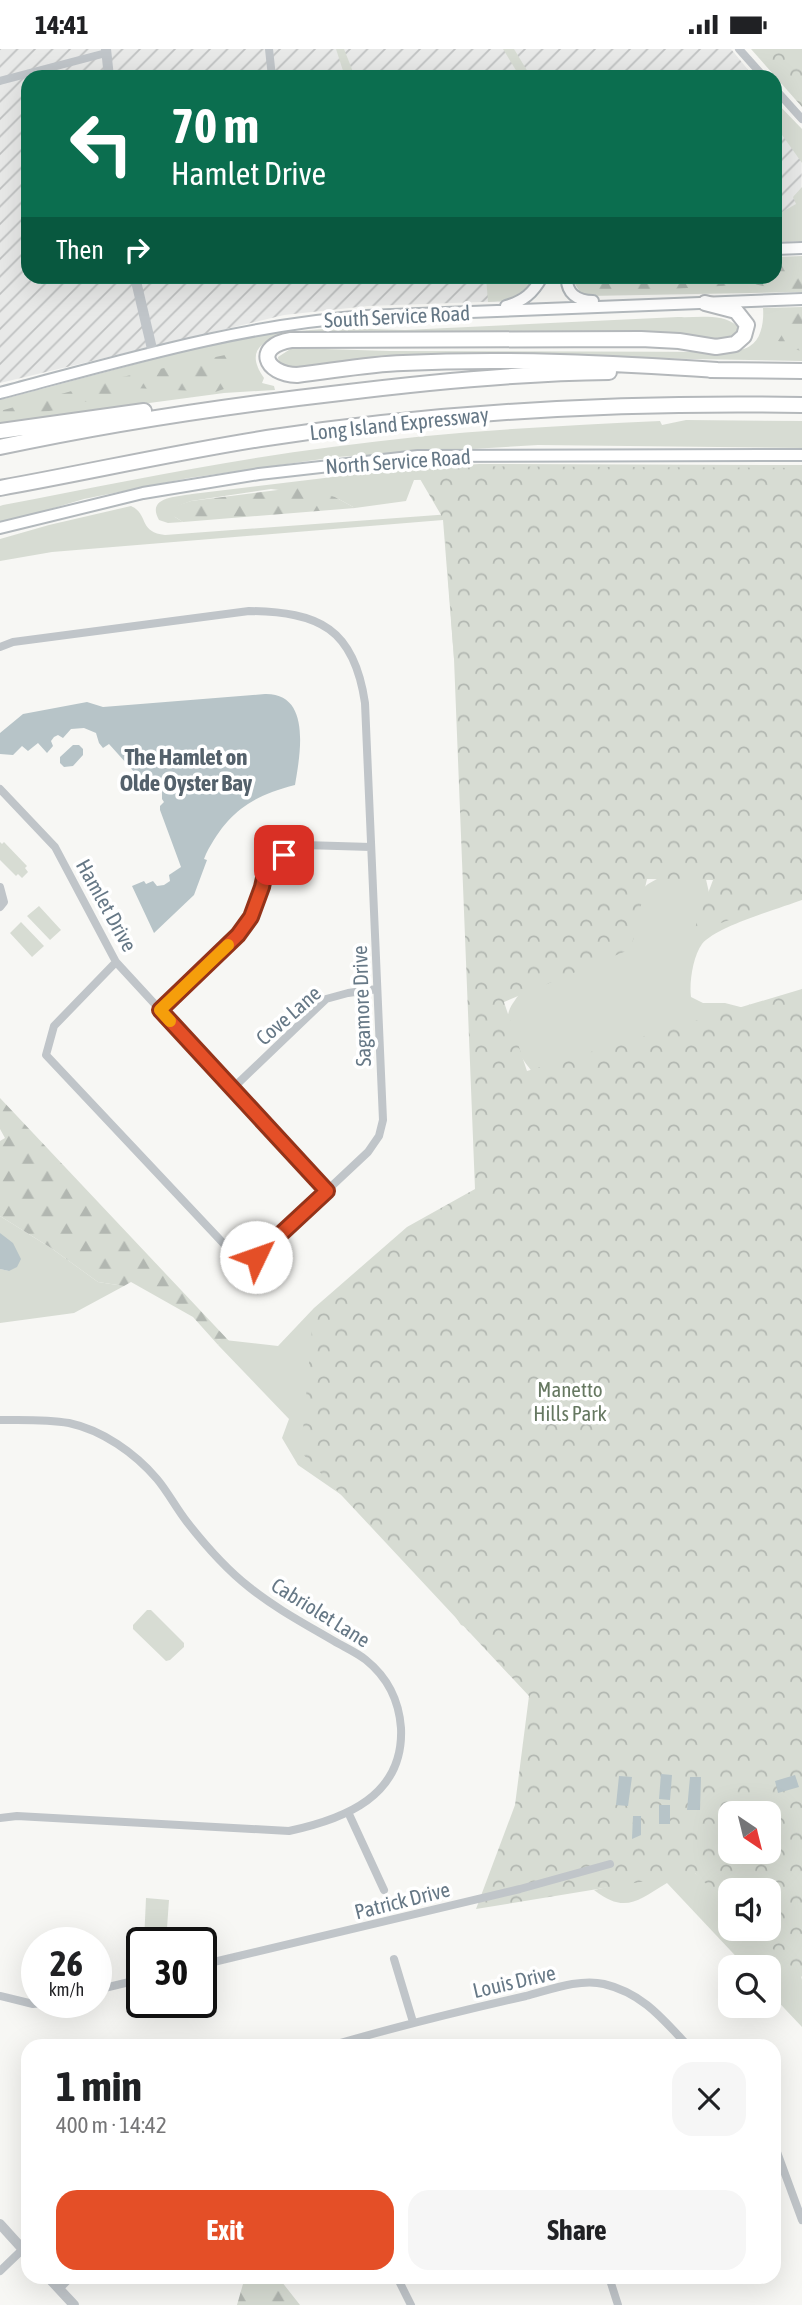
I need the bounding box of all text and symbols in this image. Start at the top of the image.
text: 14:41 [35,10,89,40]
text: 70 m [171,97,259,153]
icon: left [56,98,147,189]
text: Hamlet Drive [171,155,326,192]
icon: right [118,231,156,269]
text: Then [56,235,104,265]
street label: South Service Road [323,300,471,332]
street label: Long Island Expressway [308,402,490,444]
street label: North Service Road [325,444,471,478]
district label: The Hamlet on Olde Oyster Bay [120,744,253,796]
pin [254,825,314,885]
icon: arrive [265,836,303,874]
street label: Hamlet Drive [72,855,142,955]
street label: Sagamore Drive [347,945,375,1067]
street label: Cove Lane [251,980,325,1050]
position arrow [219,1220,293,1294]
park label: Manetto Hills Park [533,1377,607,1425]
street label: Cabriolet Lane [267,1572,375,1652]
north arrow [718,1801,780,1864]
map controls [718,1801,781,2018]
street label: Patrick Drive [352,1877,452,1923]
button: sound [718,1878,781,1941]
speed limit sign: 30 [126,1927,217,2018]
text: 26 [50,1943,83,1983]
button: search [718,1955,781,2018]
street label: Louis Drive [470,1960,558,2002]
text: km/h [49,1979,84,2000]
text: 1 min [56,2062,142,2110]
button: close [672,2062,746,2136]
text: 400 m · 14:42 [56,2112,167,2138]
button: Exit [56,2190,394,2270]
button: Share [408,2190,746,2270]

